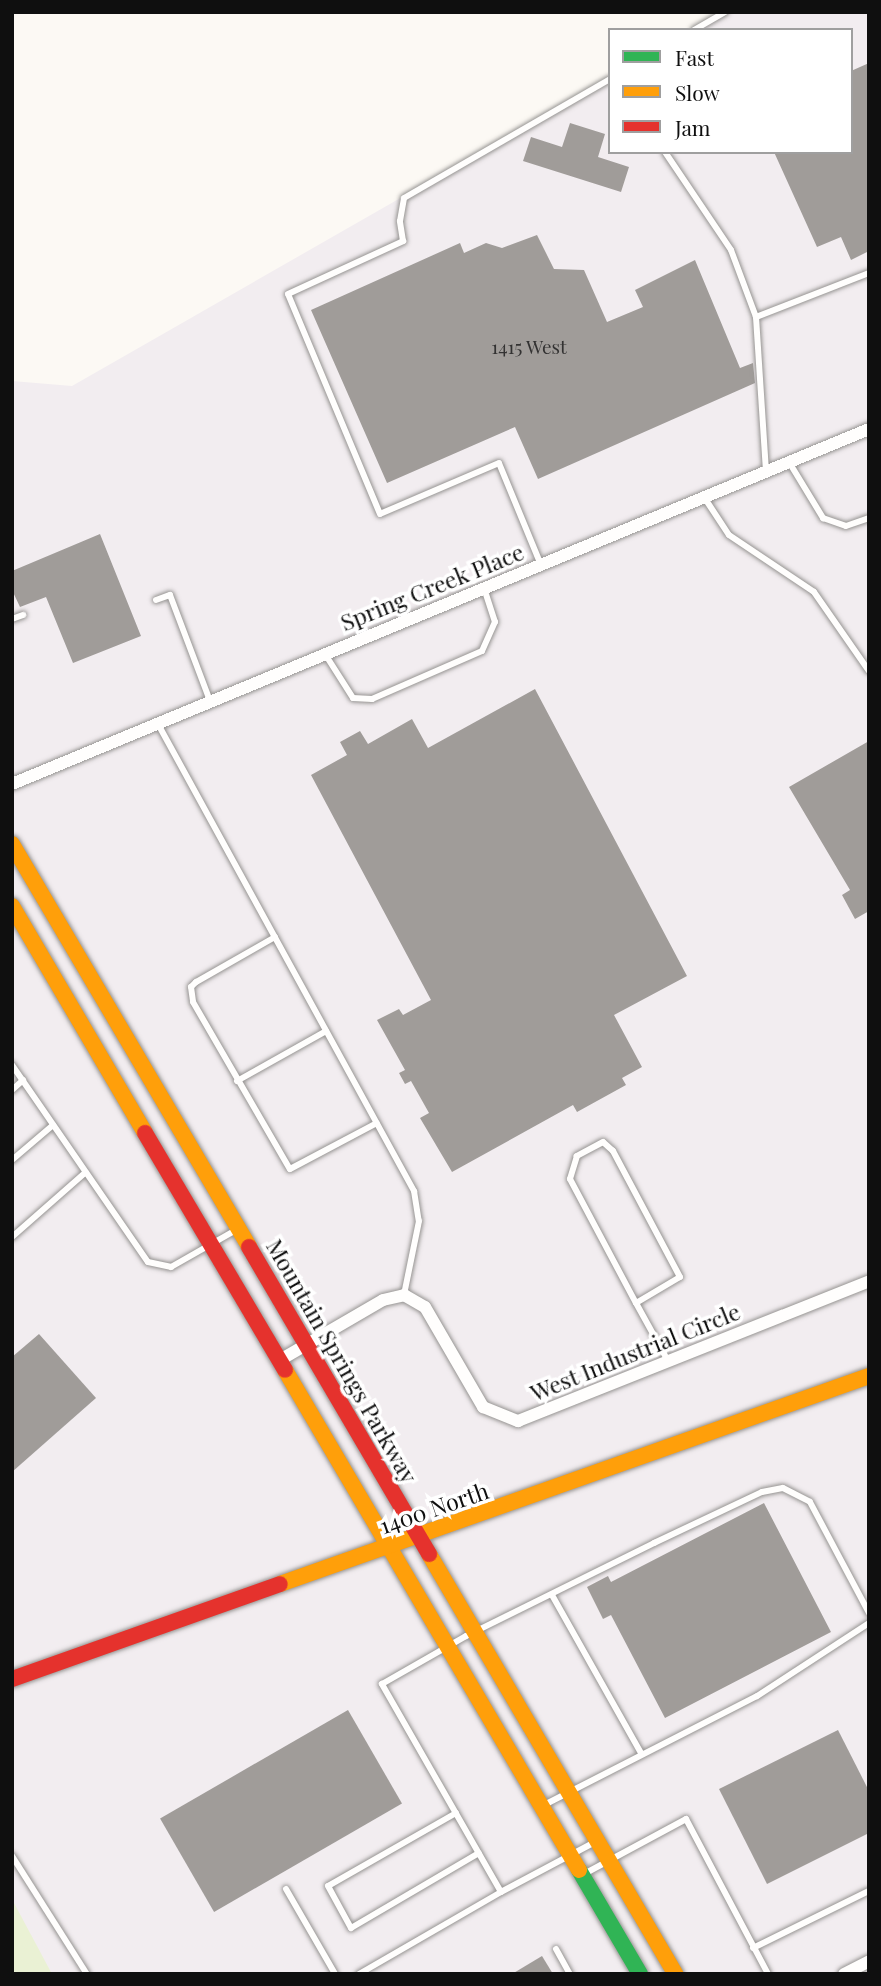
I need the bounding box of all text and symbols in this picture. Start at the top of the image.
legend [608,28,853,154]
text: Fast [675,43,714,71]
text: Slow [675,78,720,106]
text: Jam [675,113,711,141]
house number: 1415 West [491,336,567,358]
street label: Spring Creek Place [336,538,528,636]
street label: Mountain Springs Parkway [261,1234,423,1488]
street label: West Industrial Circle [526,1297,744,1407]
street label: 1400 North [376,1476,492,1540]

